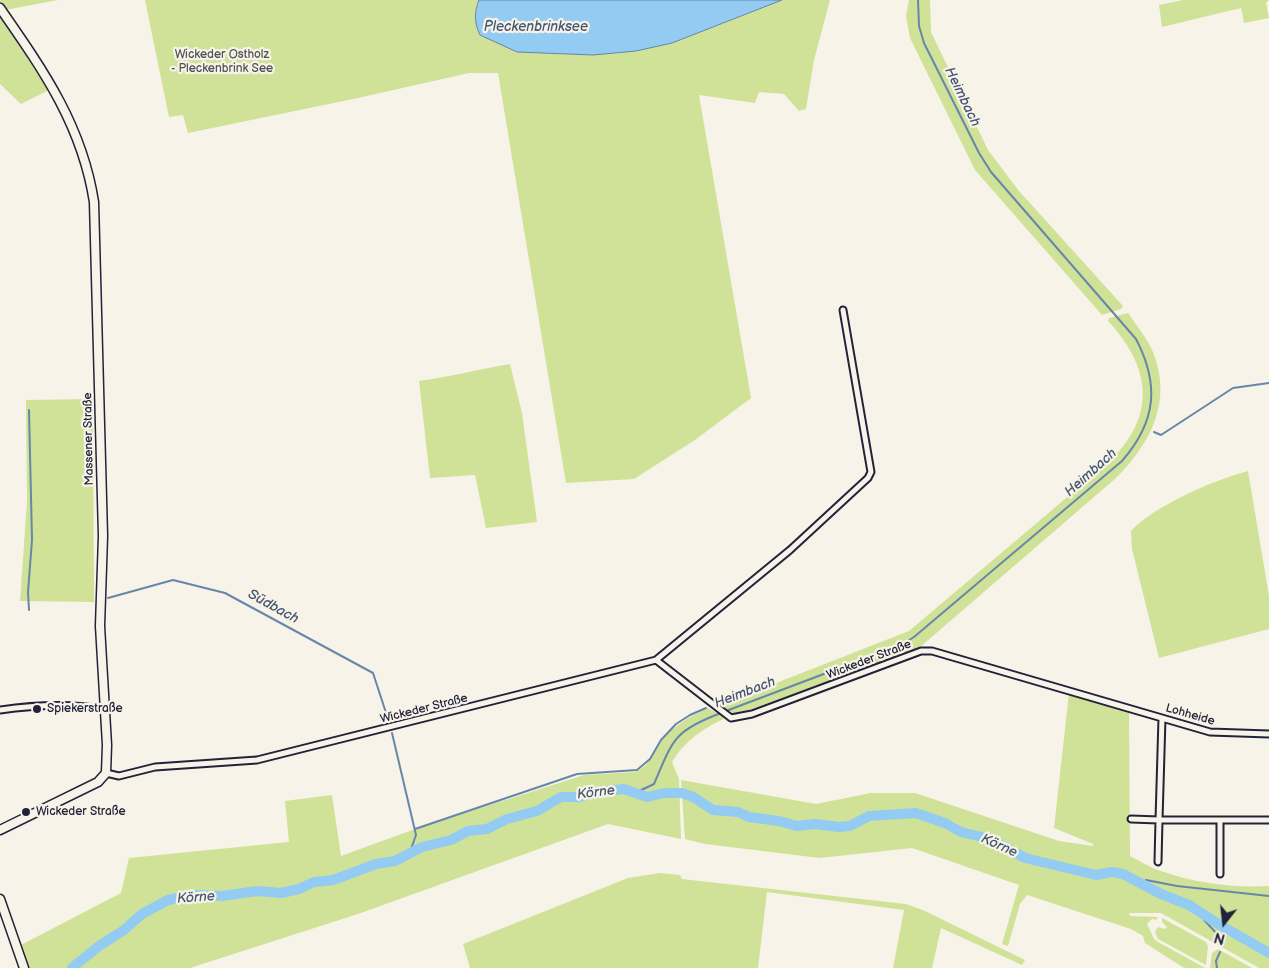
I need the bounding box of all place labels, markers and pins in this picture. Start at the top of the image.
place label: Spiekerstraße [47,702,123,716]
marker: Spiekerstraße [31,703,43,715]
place label: Wickeder Straße [36,805,126,819]
marker: Wickeder Straße [20,806,32,818]

